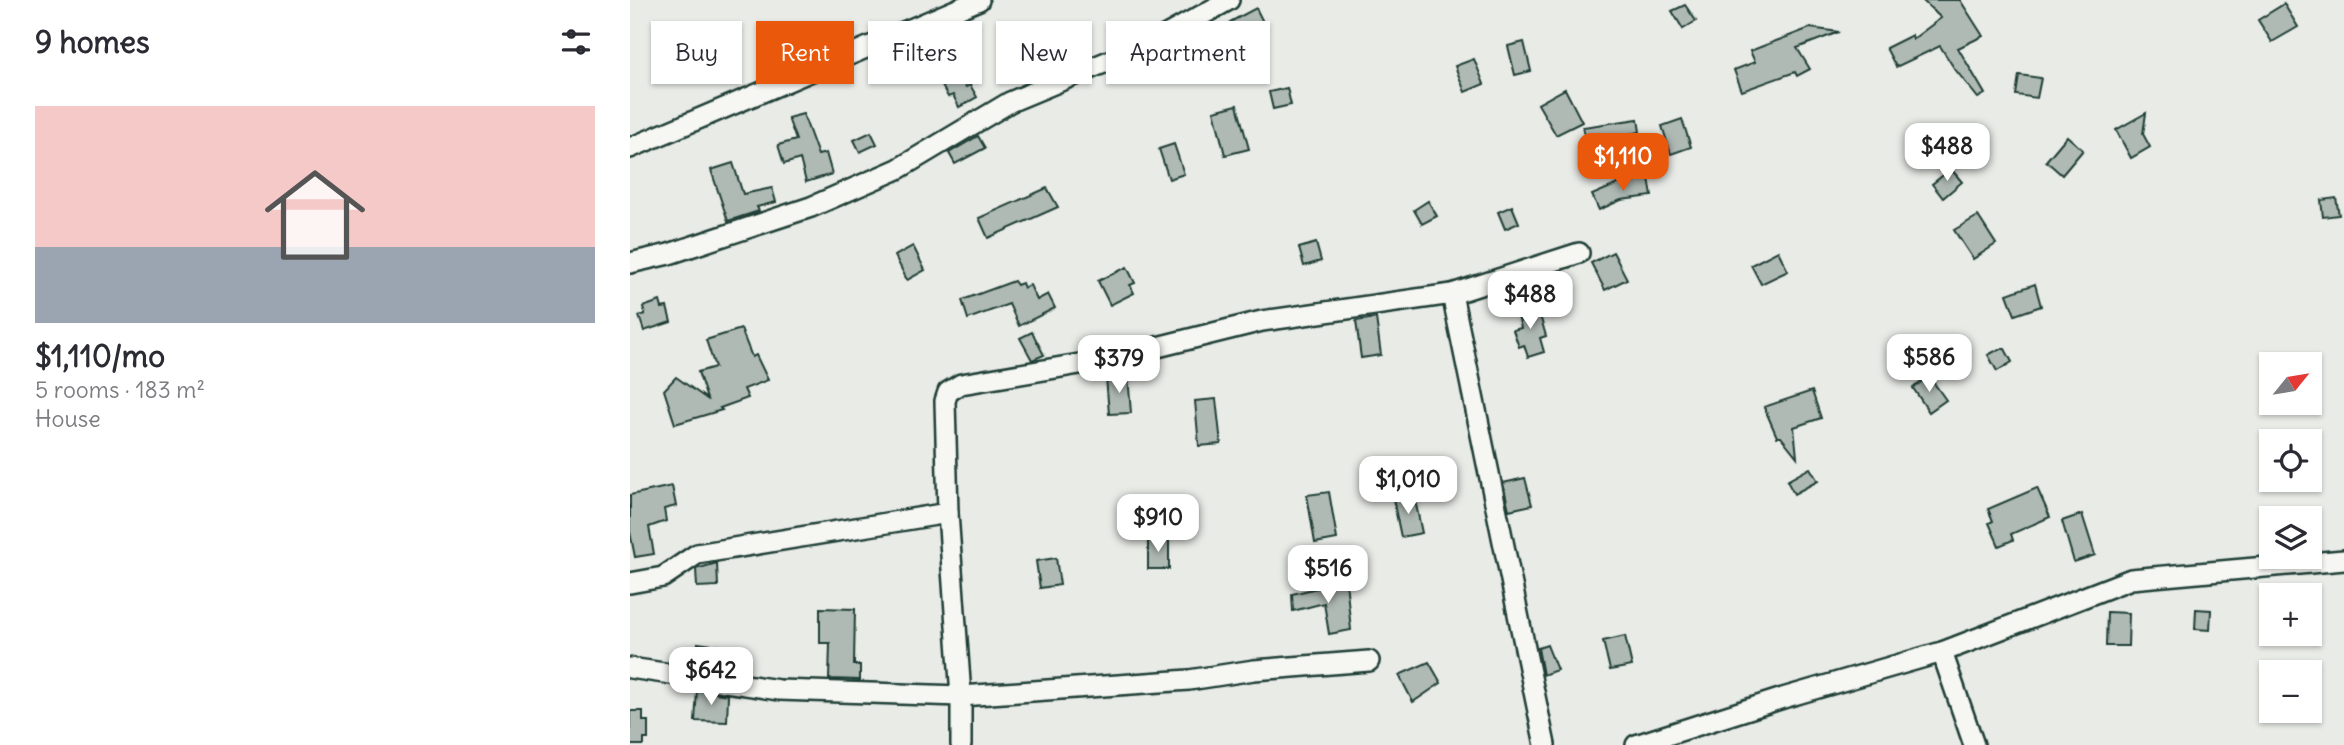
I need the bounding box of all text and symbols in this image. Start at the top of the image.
chip: Buy [651,21,742,84]
chip: Rent [756,21,854,84]
chip: Filters [868,21,982,84]
chip: New [996,21,1092,84]
chip: Apartment [1106,21,1270,84]
text: 9 homes [35,23,150,61]
icon: filters [557,23,595,61]
pin: $488 [1906,124,1988,183]
text: $488 [1921,131,1973,160]
pin: $1,110 [1566,134,1680,193]
text: $1,110 [1594,141,1652,170]
icon: home [252,152,378,278]
pin: $488 [1489,272,1571,331]
text: $488 [1504,279,1556,308]
pin: $586 [1888,334,1970,394]
pin: $379 [1078,336,1160,395]
text: $1,110/mo [35,337,165,375]
text: $586 [1903,342,1955,371]
text: $379 [1094,343,1144,372]
north arrow [2259,352,2322,415]
map controls [2259,352,2322,723]
text: 5 rooms · 183 m² [35,375,205,404]
text: House [35,404,101,433]
button: locate [2259,429,2322,492]
pin: $1,010 [1351,456,1465,516]
text: $1,010 [1375,464,1441,493]
pin: $910 [1117,494,1199,554]
text: $910 [1133,502,1183,531]
button: layers [2259,506,2322,569]
pin: $516 [1287,546,1369,605]
text: $516 [1304,553,1352,582]
button: + [2259,583,2322,646]
pin: $642 [670,648,752,707]
text: $642 [685,655,737,684]
button: − [2259,660,2322,723]

